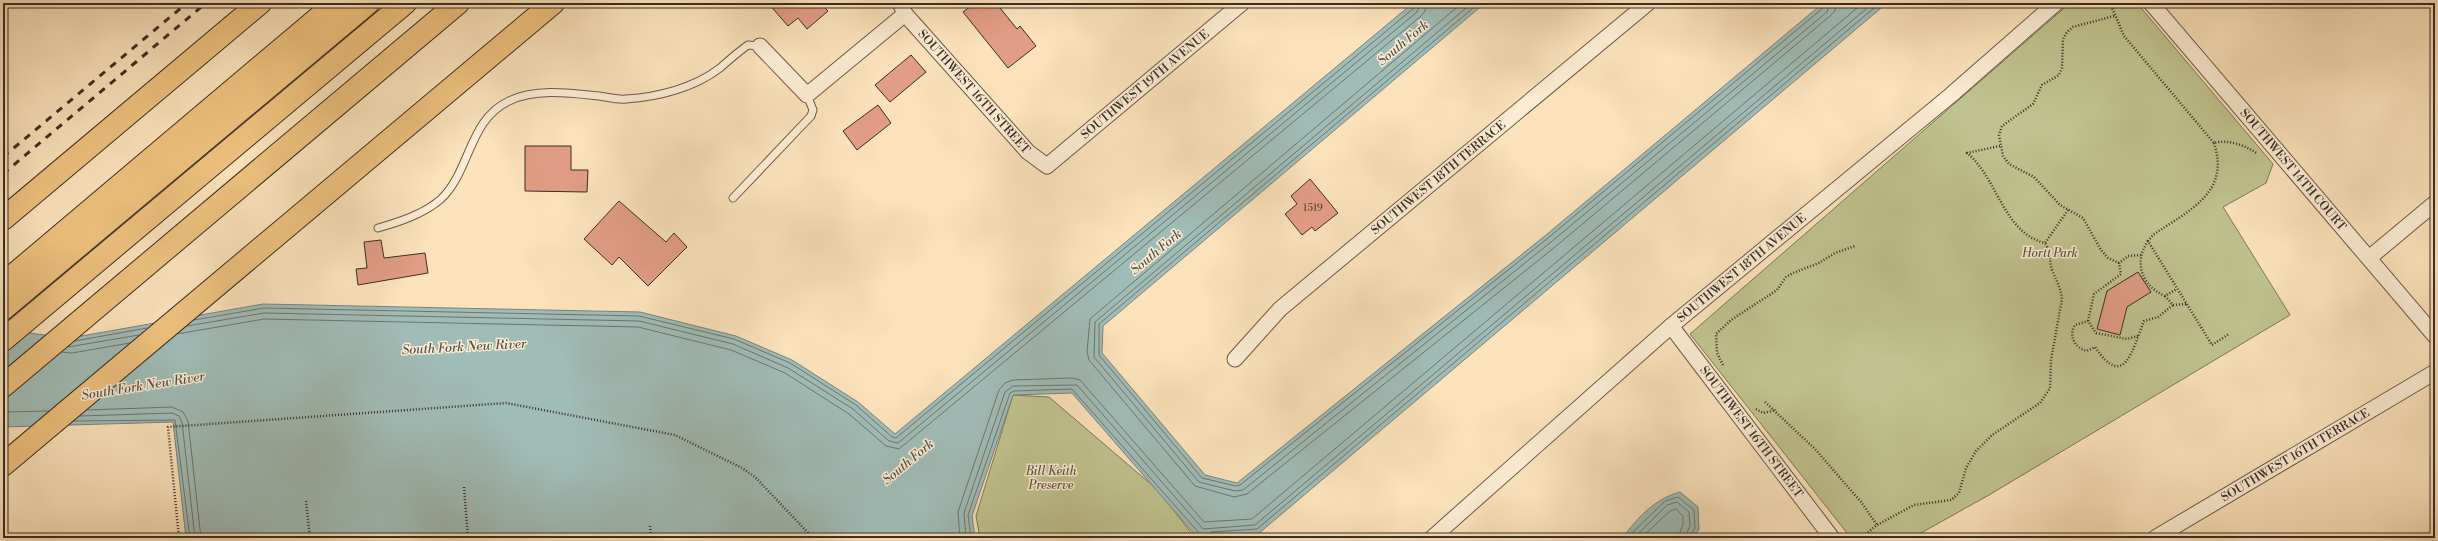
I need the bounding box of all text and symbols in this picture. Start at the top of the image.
water label: South Fork [1374,17,1432,69]
street label: SOUTHWEST 16TH STREET [915,26,1034,157]
street label: SOUTHWEST 19TH AVENUE [1078,26,1212,142]
street label: SOUTHWEST 14TH COURT [2237,105,2350,234]
street label: SOUTHWEST 18TH TERRACE [1368,117,1509,238]
house number: 1519 [1303,202,1323,214]
street label: SOUTHWEST 18TH AVENUE [1674,210,1809,325]
water label: South Fork [1127,226,1185,278]
park label: Hortt Park [2021,246,2078,261]
water label: South Fork New River [401,336,527,358]
street label: SOUTHWEST 16TH STREET [1697,363,1806,501]
water label: South Fork New River [80,368,206,404]
street label: SOUTHWEST 16TH TERRACE [2218,405,2372,505]
water label: South Fork [879,436,937,488]
park label: Bill Keith Preserve [1025,464,1077,493]

